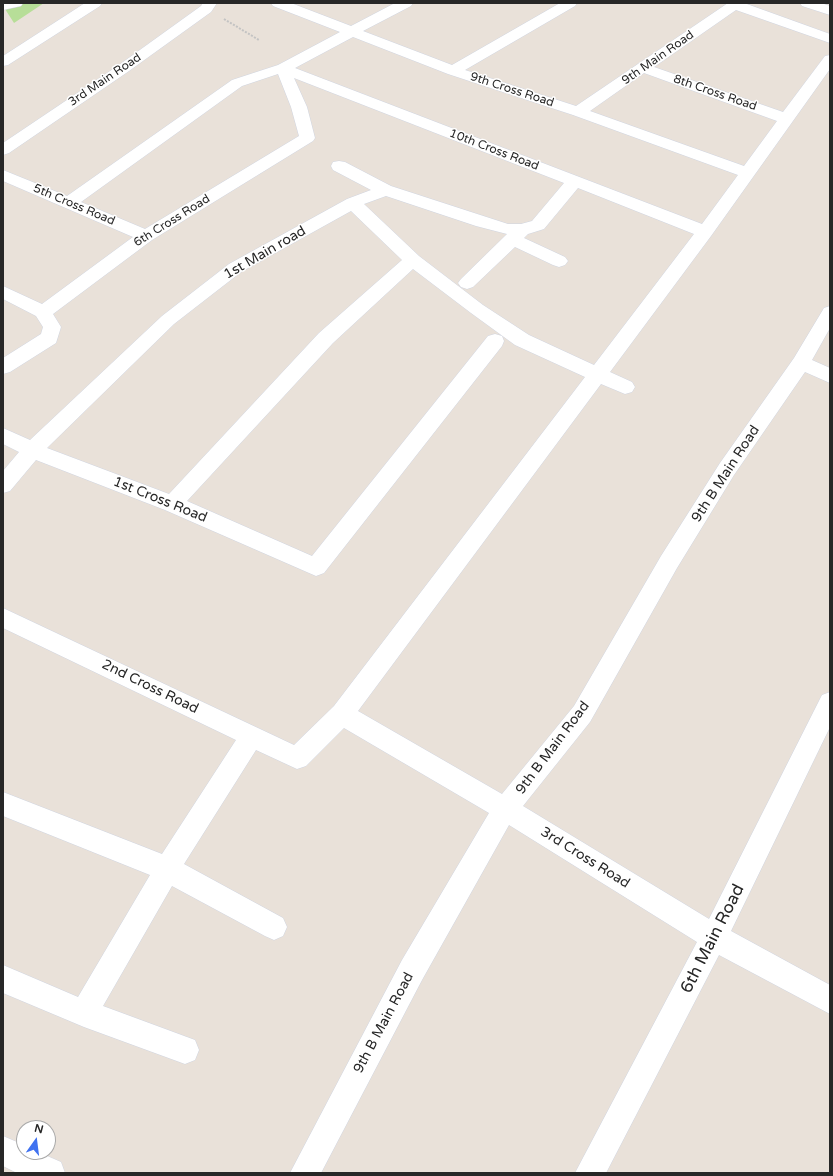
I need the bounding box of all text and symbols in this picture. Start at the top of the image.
street label: 9th Main Road [619,28,697,88]
street label: 3rd Main Road [66,50,144,110]
street label: 9th Cross Road [468,70,556,110]
street label: 8th Cross Road [671,72,759,114]
street label: 10th Cross Road [447,126,541,174]
street label: 5th Cross Road [31,181,117,229]
street label: 6th Cross Road [131,192,213,250]
street label: 1st Main road [221,223,309,283]
street label: 9th B Main Road [688,423,764,525]
street label: 1st Cross Road [110,473,210,527]
street label: 2nd Cross Road [99,656,201,718]
street label: 9th B Main Road [513,698,593,798]
street label: 3rd Cross Road [537,824,633,892]
street label: 6th Main Road [677,881,749,997]
street label: 9th B Main Road [350,970,418,1076]
north arrow [16,1120,56,1160]
text: N [33,1121,45,1136]

